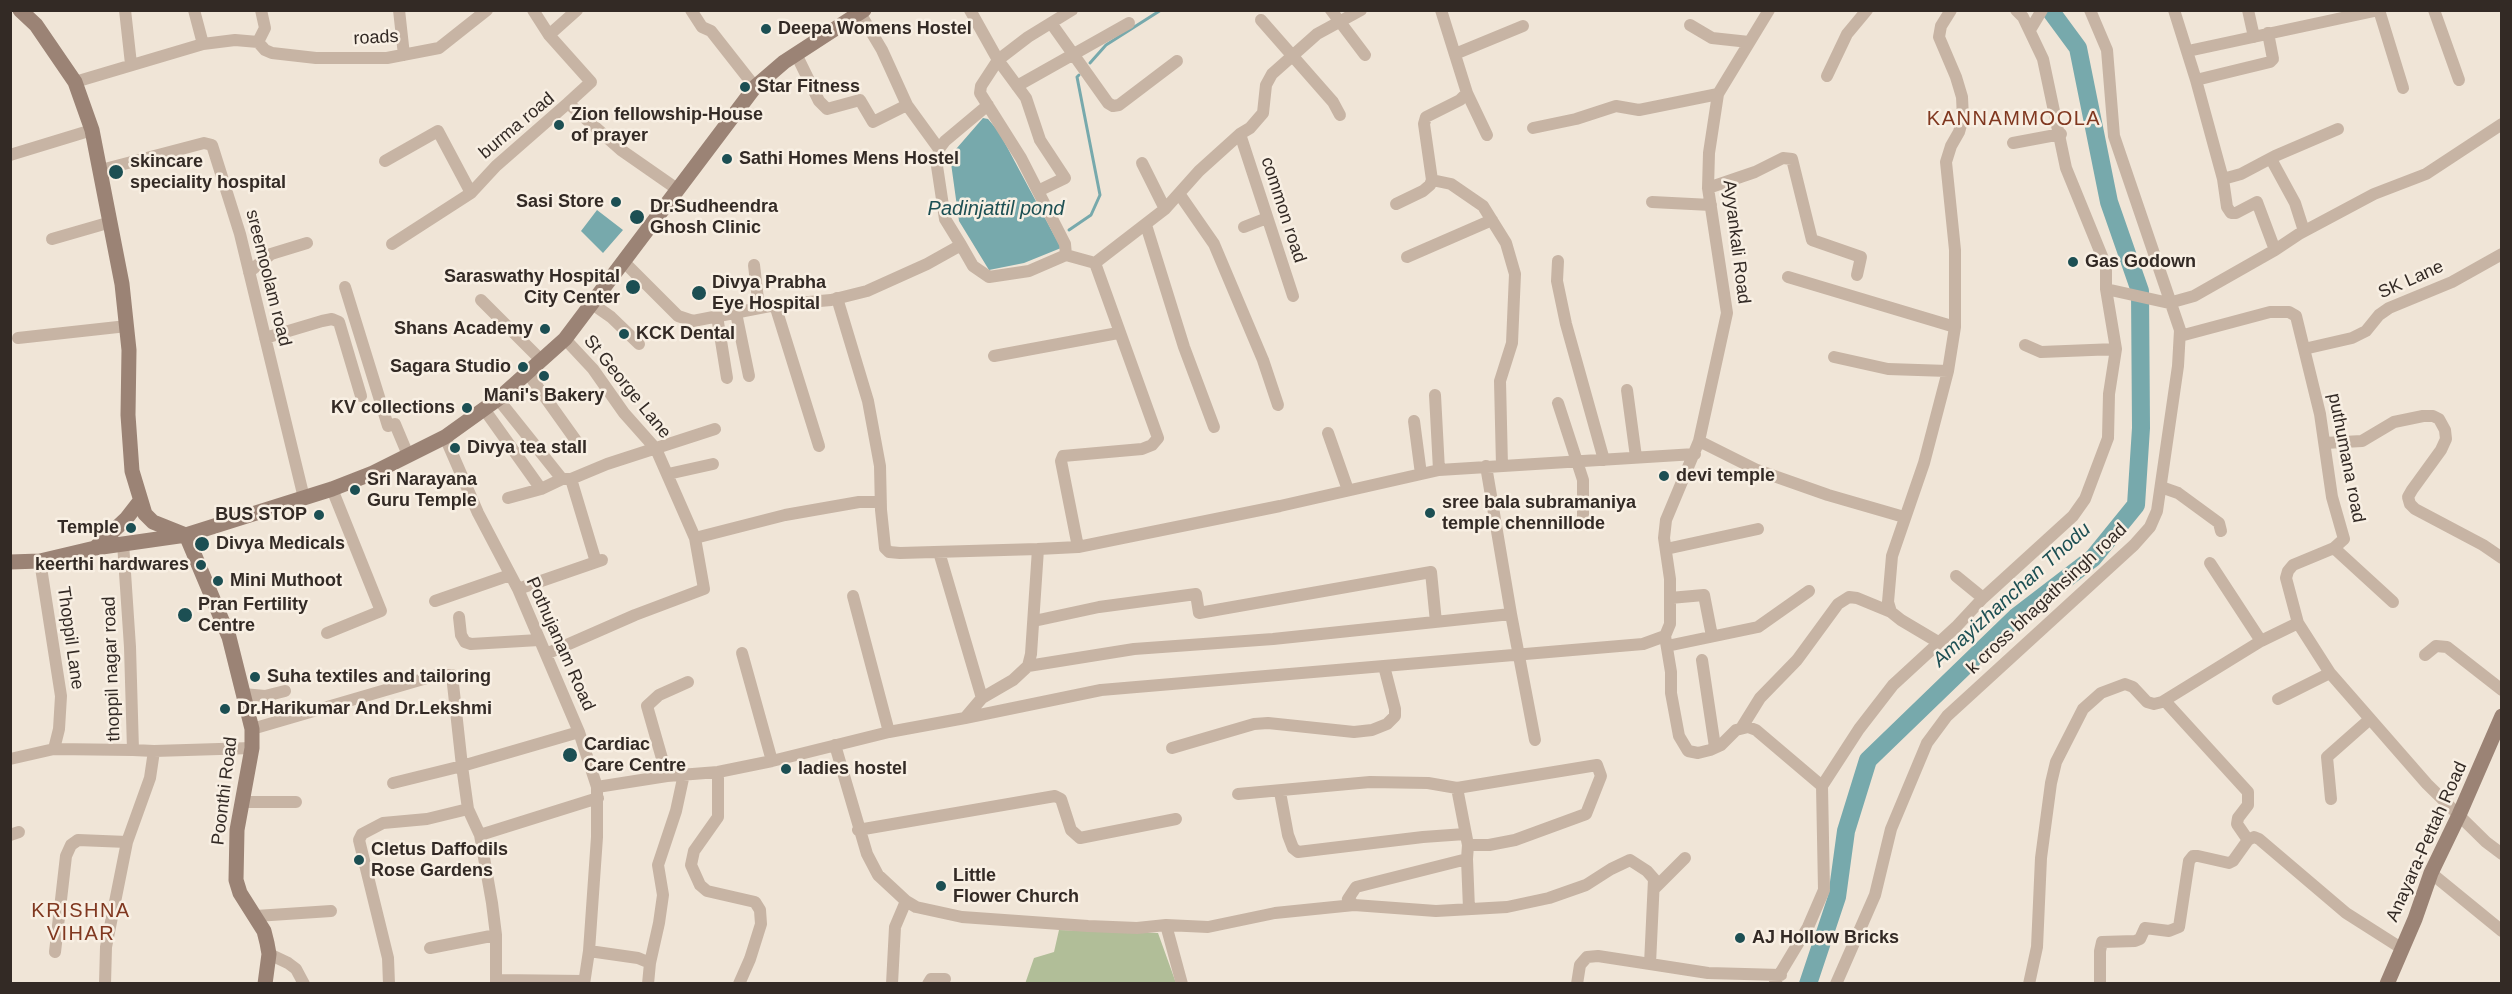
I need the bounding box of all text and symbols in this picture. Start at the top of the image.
place label: Deepa Womens Hostel [778,18,972,40]
marker: Deepa Womens Hostel [759,22,773,36]
street label: roads [353,26,399,50]
place label: Star Fitness [757,76,860,98]
marker: Star Fitness [738,80,752,94]
street label: burma road [475,88,559,164]
place label: Zion fellowship-House of prayer [571,104,763,146]
district label: KANNAMMOOLA [1927,107,2101,131]
marker: Zion fellowship-House of prayer [552,118,566,132]
place label: Sathi Homes Mens Hostel [739,148,959,170]
place label: skincare speciality hospital [130,151,286,194]
marker: Sathi Homes Mens Hostel [720,152,734,166]
street label: common road [1256,154,1310,266]
marker: skincare speciality hospital [107,163,125,181]
street label: Ayyankali Road [1718,179,1754,305]
place label: Sasi Store [516,191,604,213]
marker: Sasi Store [609,195,623,209]
place label: Dr.Sudheendra Ghosh Clinic [650,196,778,238]
water label: Padinjattil pond [928,197,1064,221]
street label: sreemoolam road [241,207,295,349]
marker: Dr.Sudheendra Ghosh Clinic [628,208,646,226]
place label: Gas Godown [2085,251,2196,273]
marker: Gas Godown [2066,255,2080,269]
street label: SK Lane [2375,256,2447,304]
place label: Saraswathy Hospital City Center [444,266,620,308]
place label: Divya Prabha Eye Hospital [712,272,826,314]
marker: Saraswathy Hospital City Center [624,278,642,296]
marker: Divya Prabha Eye Hospital [690,284,708,302]
place label: Shans Academy [394,318,533,340]
marker: Shans Academy [538,322,552,336]
place label: KCK Dental [636,323,735,345]
marker: KCK Dental [617,327,631,341]
street label: St George Lane [579,331,675,443]
place label: Sagara Studio [390,356,511,378]
marker: Sagara Studio [516,360,530,374]
marker: Mani's Bakery [537,369,551,383]
place label: Mani's Bakery [484,385,604,407]
street label: puthumana road [2323,392,2369,524]
place label: KV collections [331,397,455,419]
marker: KV collections [460,401,474,415]
place label: Divya tea stall [467,437,587,459]
marker: Divya tea stall [448,441,462,455]
place label: devi temple [1676,465,1775,487]
place label: Sri Narayana Guru Temple [367,469,477,512]
marker: devi temple [1657,469,1671,483]
marker: Sri Narayana Guru Temple [348,483,362,497]
place label: sree bala subramaniya temple chennillode [1442,492,1636,534]
place label: BUS STOP [215,504,307,526]
marker: sree bala subramaniya temple chennillode [1423,506,1437,520]
marker: BUS STOP [312,508,326,522]
place label: Temple [57,517,119,539]
water label: Amayizhanchan Thodu [1928,518,2096,672]
street label: k cross bhagathsingh road [1962,519,2132,679]
marker: Temple [124,521,138,535]
place label: Divya Medicals [216,533,345,555]
marker: Divya Medicals [193,535,211,553]
place label: keerthi hardwares [35,554,189,576]
marker: keerthi hardwares [194,558,208,572]
place label: Mini Muthoot [230,570,342,592]
marker: Mini Muthoot [211,574,225,588]
street label: Pothujanam Road [521,574,599,714]
street label: Thoppil Lane [52,585,88,691]
place label: Pran Fertility Centre [198,594,308,636]
street label: thoppil nagar road [99,596,125,742]
marker: Pran Fertility Centre [176,606,194,624]
place label: Suha textiles and tailoring [267,666,491,688]
marker: Suha textiles and tailoring [248,670,262,684]
place label: Dr.Harikumar And Dr.Lekshmi [237,698,492,720]
marker: Dr.Harikumar And Dr.Lekshmi [218,702,232,716]
place label: Cardiac Care Centre [584,734,686,777]
street label: Poonthi Road [208,736,242,846]
marker: Cardiac Care Centre [561,746,579,764]
place label: ladies hostel [798,758,907,780]
street label: Anayara-Pettah Road [2382,759,2472,925]
marker: ladies hostel [779,762,793,776]
place label: Cletus Daffodils Rose Gardens [371,839,508,882]
marker: Cletus Daffodils Rose Gardens [352,853,366,867]
place label: Little Flower Church [953,865,1079,908]
marker: Little Flower Church [934,879,948,893]
district label: KRISHNA VIHAR [31,899,131,946]
place label: AJ Hollow Bricks [1752,927,1899,949]
marker: AJ Hollow Bricks [1733,931,1747,945]

